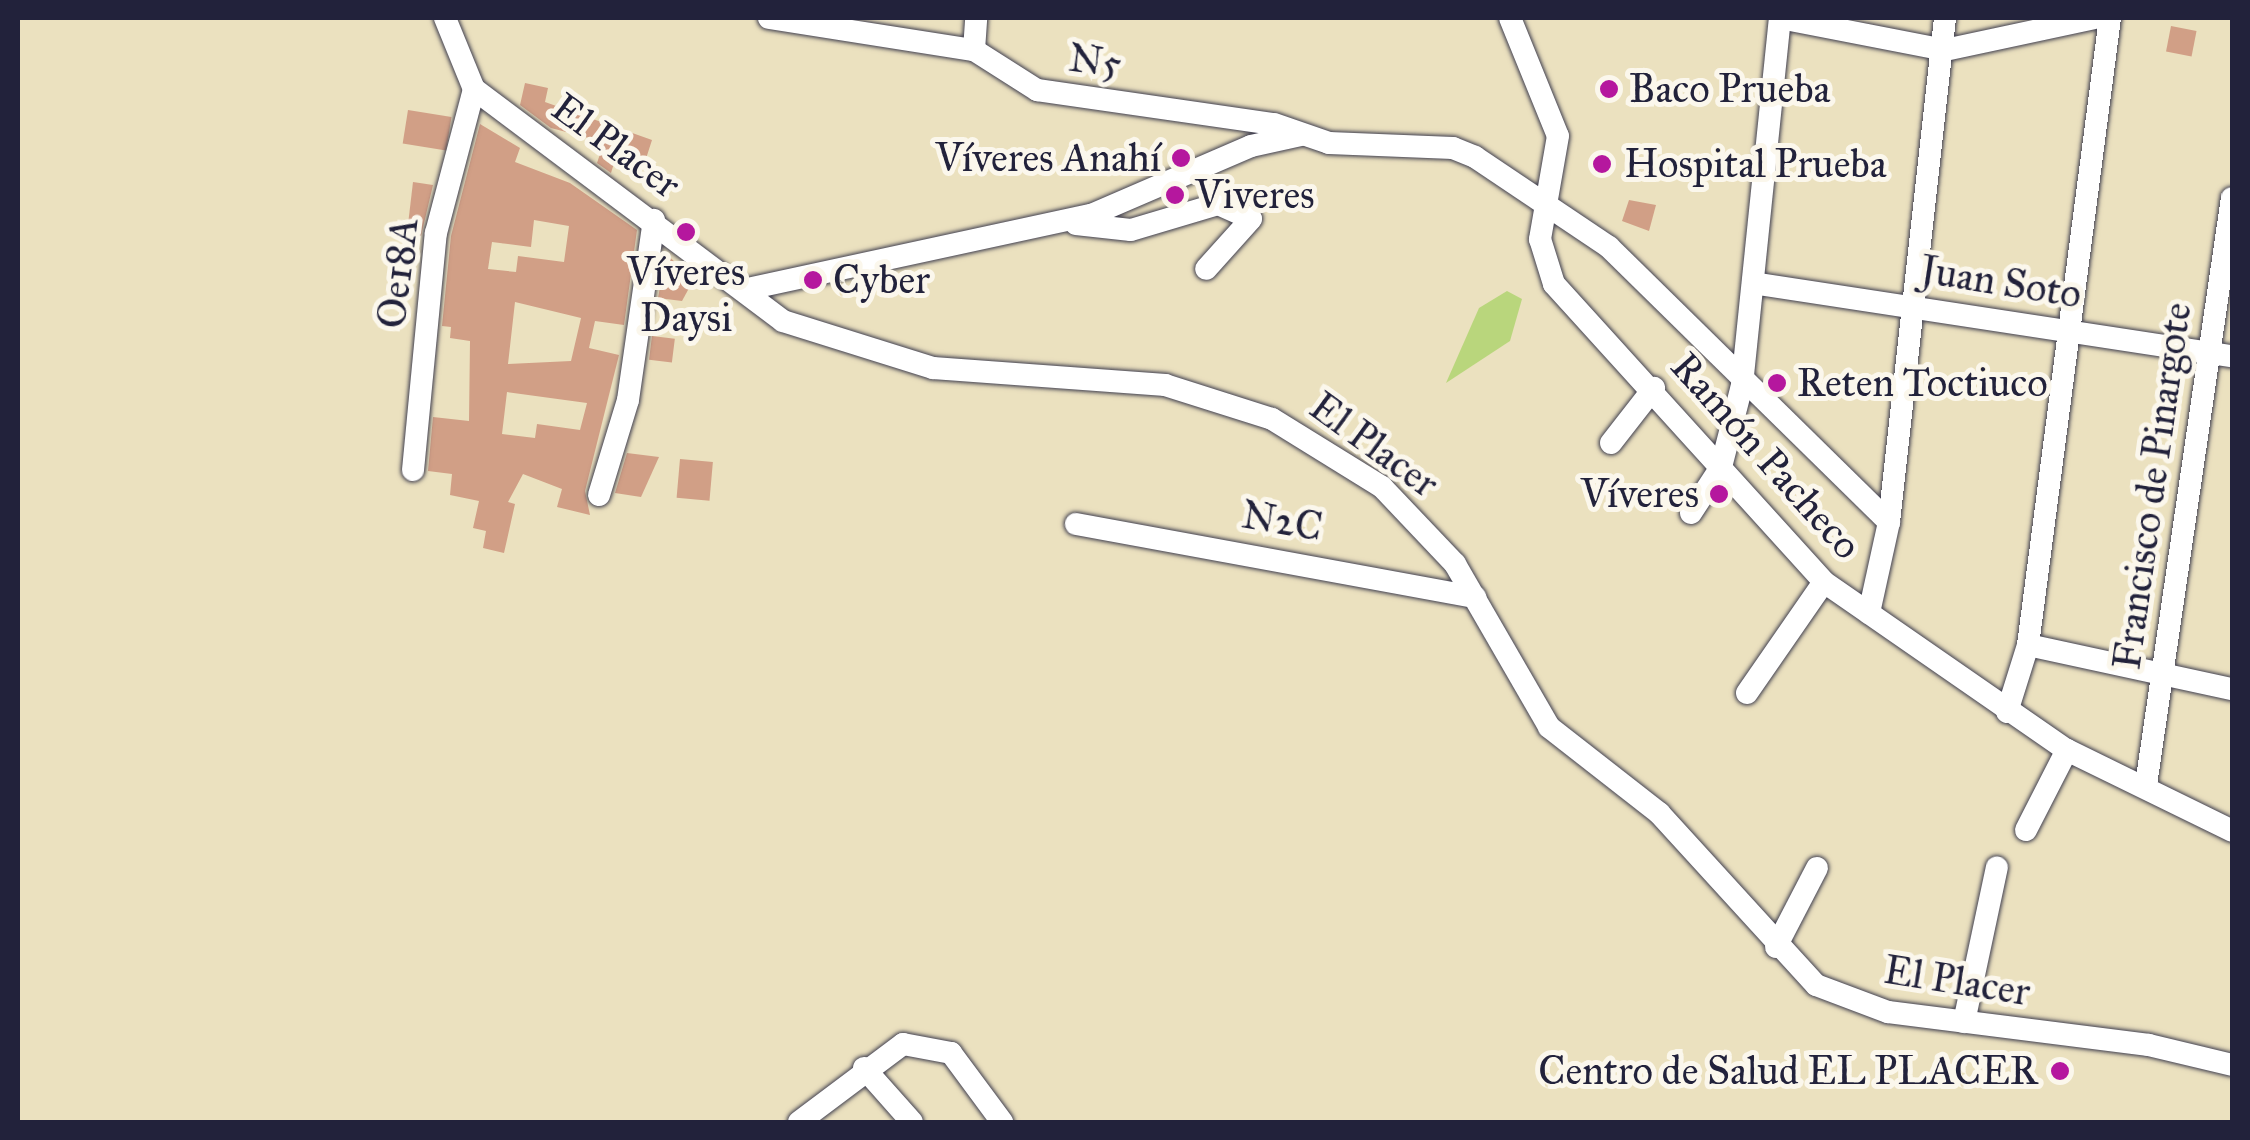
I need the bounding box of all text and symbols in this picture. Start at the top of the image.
street label: N5 [1066,34,1124,88]
place label: Baco Prueba [1629,65,1830,113]
marker: Baco Prueba [1598,78,1620,100]
street label: El Placer [542,83,690,209]
place label: Víveres Anahí [935,134,1161,182]
place label: Hospital Prueba [1624,140,1887,188]
marker: Víveres Anahí [1170,147,1192,169]
marker: Hospital Prueba [1589,151,1615,177]
place label: Viveres [1195,171,1315,219]
marker: Viveres [1164,184,1186,206]
street label: Oe18A [367,215,429,331]
marker: Víveres Daysi [675,221,697,243]
street label: Juan Soto [1917,246,2085,318]
place label: Víveres Daysi [627,248,745,342]
place label: Cyber [833,256,930,304]
marker: Cyber [802,269,824,291]
street label: Francisco de Pinargote [2102,300,2202,672]
street label: Ramón Pacheco [1661,343,1871,569]
place label: Reten Toctiuco [1797,359,2048,407]
marker: Reten Toctiuco [1766,372,1788,394]
street label: El Placer [1300,382,1448,508]
place label: Víveres [1580,470,1699,518]
marker: Víveres [1708,483,1730,505]
street label: N2C [1238,490,1326,552]
street label: El Placer [1881,946,2033,1016]
place label: Centro de Salud EL PLACER [1538,1047,2038,1095]
marker: Centro de Salud EL PLACER [2047,1058,2073,1084]

